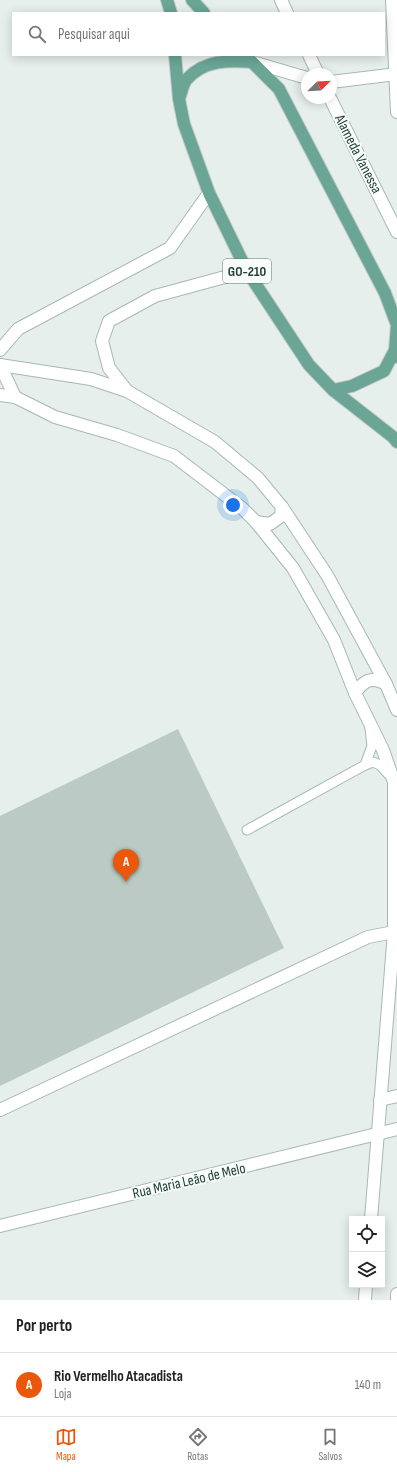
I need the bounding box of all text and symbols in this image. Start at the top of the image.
search box [12,12,385,56]
icon: search [26,23,48,45]
text: Pesquisar aqui [58,25,130,44]
north arrow [301,68,337,104]
street label: Alameda Vanessa [330,110,386,197]
road number: GO-210 [223,259,271,283]
your location [223,495,243,515]
pin: A [113,849,139,882]
street label: Rua Maria Leão de Melo [130,1159,248,1203]
map controls [349,1216,385,1288]
button: locate [349,1216,385,1252]
button: layers [349,1252,385,1288]
text: Por perto [16,1316,72,1336]
text: Rio Vermelho Atacadista [54,1367,183,1386]
text: A [26,1377,32,1393]
text: 140 m [355,1377,381,1393]
text: Loja [54,1386,71,1402]
tab: Mapa [55,1426,77,1463]
tab: Rotas [187,1426,209,1463]
tab: Salvos [318,1426,342,1463]

